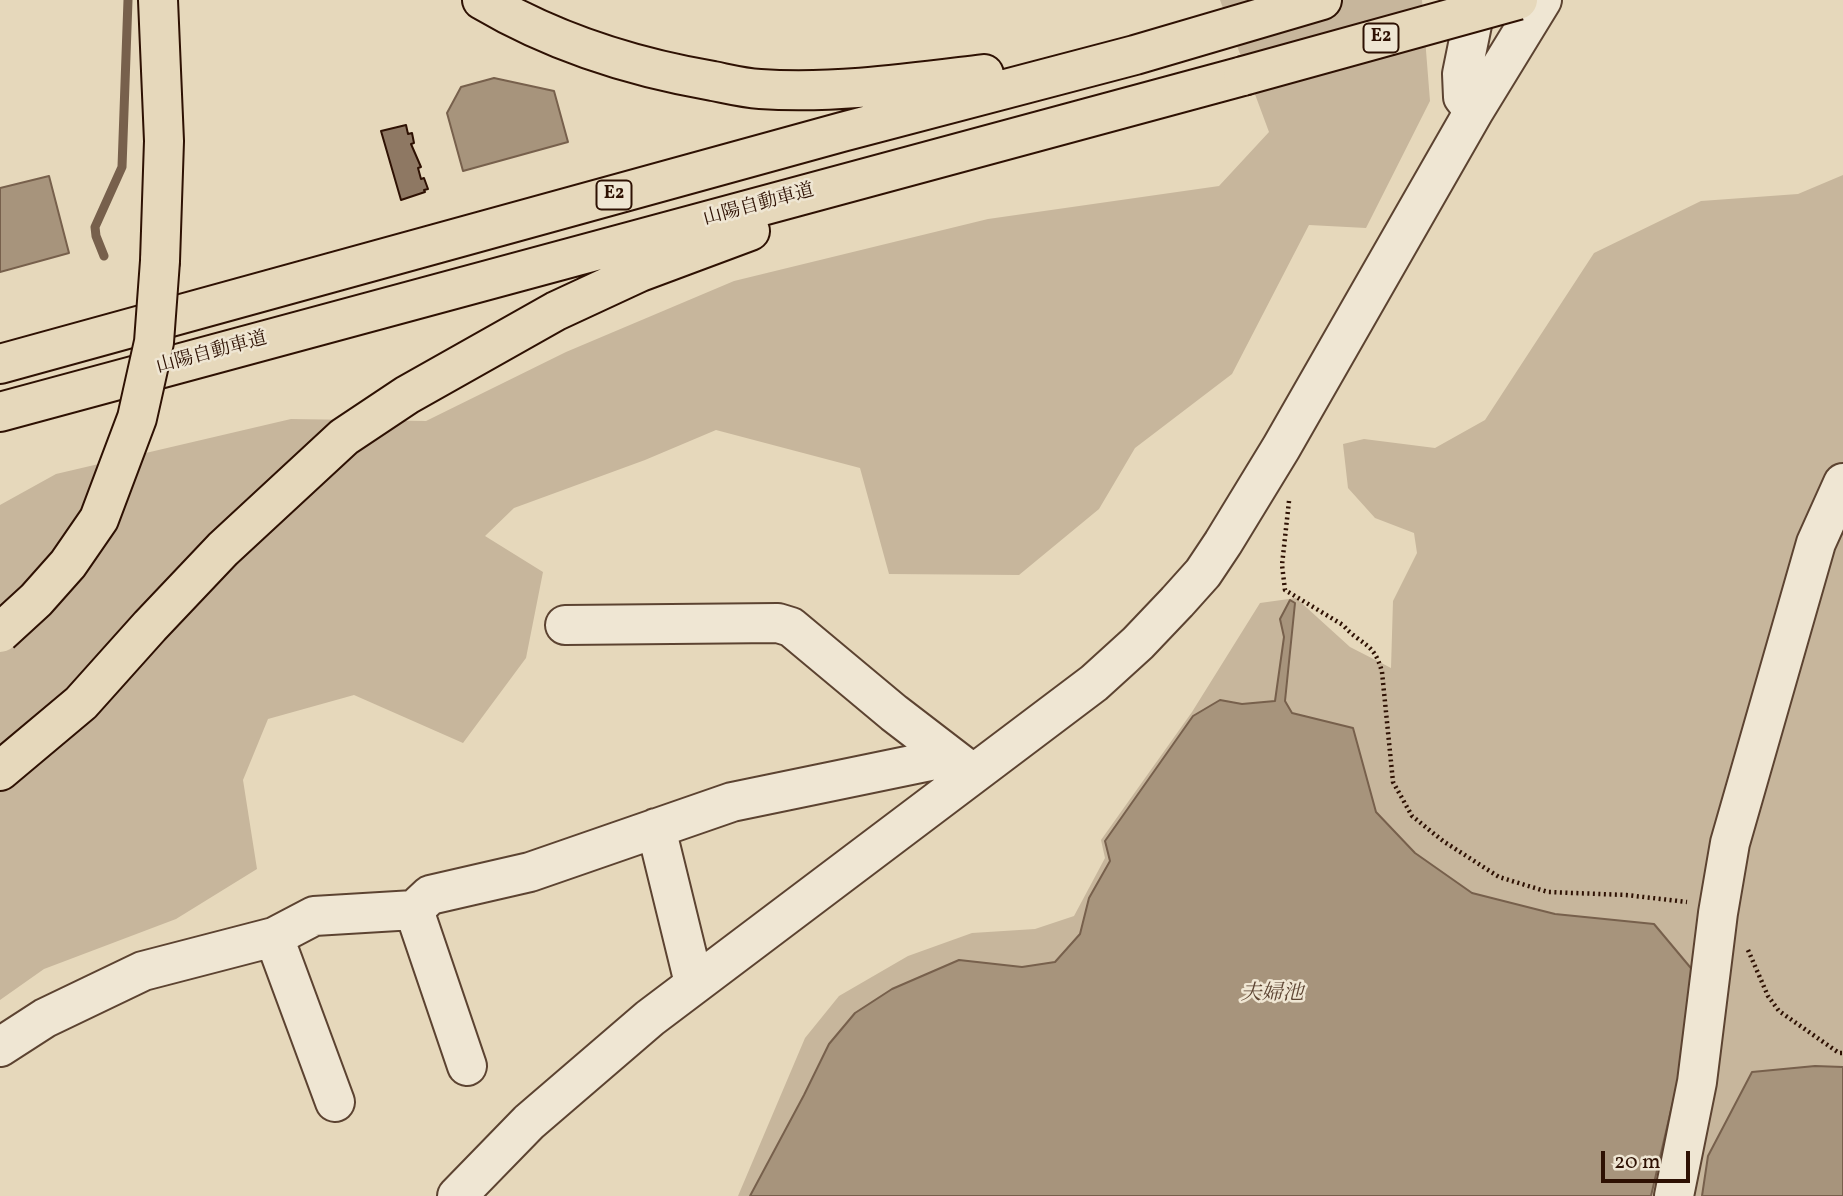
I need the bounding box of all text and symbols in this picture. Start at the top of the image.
road number: E2 [1364,24,1398,52]
road number: E2 [596,180,632,210]
street label: 山陽自動車道 [701,180,817,232]
street label: 山陽自動車道 [154,328,270,380]
water label: 夫婦池 [1241,982,1303,1008]
scale bar [1605,1136,1694,1180]
text: 20 m [1614,1148,1660,1177]

